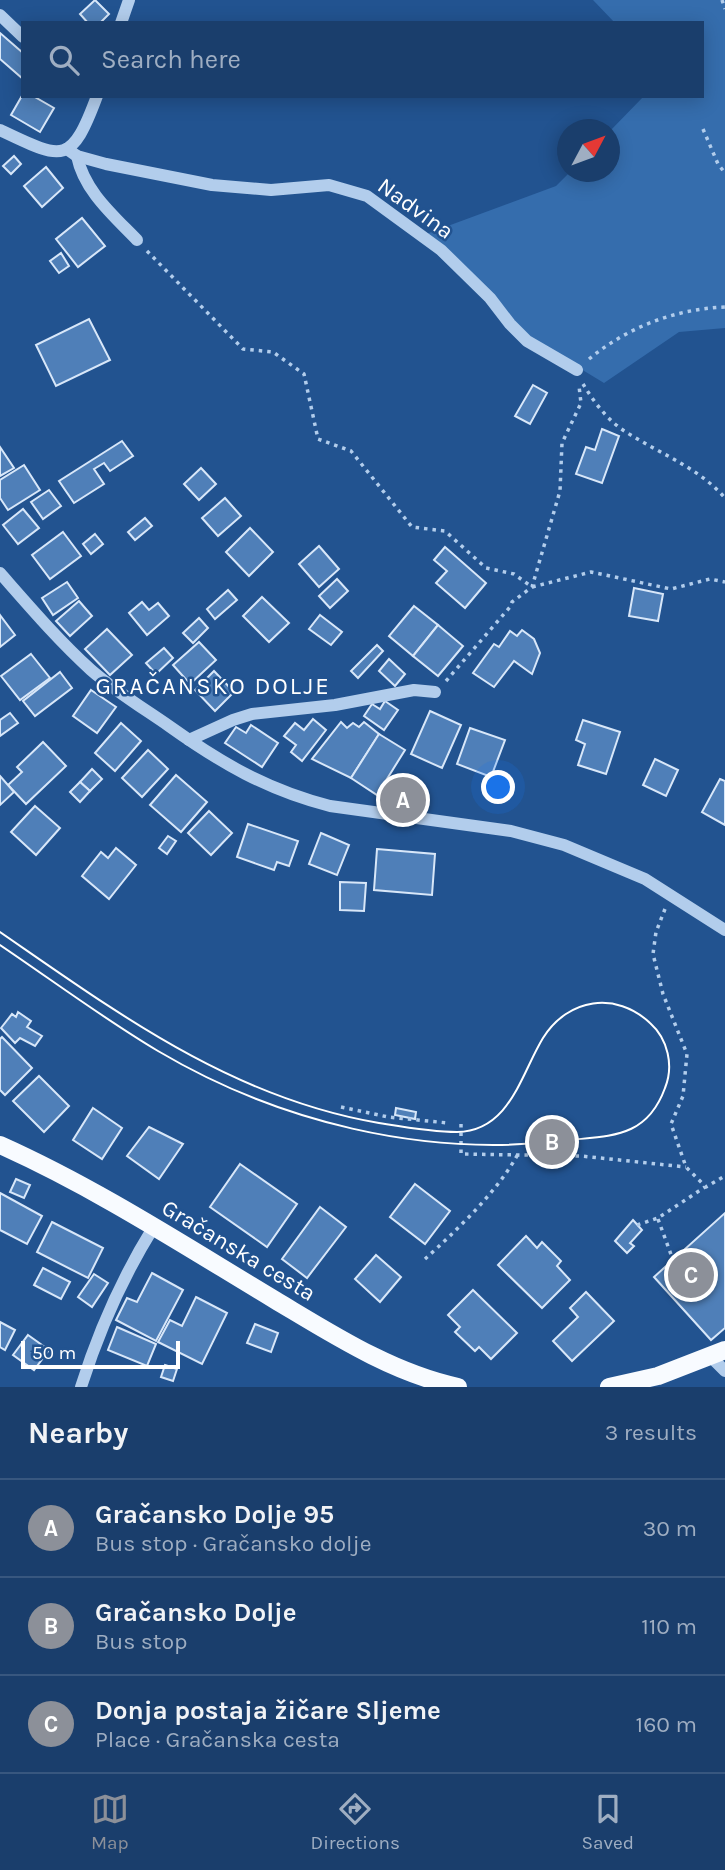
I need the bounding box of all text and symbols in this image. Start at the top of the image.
search box [21,21,704,98]
icon: search [45,41,83,79]
text: Search here [101,44,241,75]
north arrow [557,119,620,182]
street label: Nadvina [373,172,459,245]
district label: GRAČANSKO DOLJE [95,671,331,700]
your location [481,770,515,804]
pin: A [380,774,426,826]
pin: B [529,1116,575,1168]
street label: Gračanska cesta [157,1194,320,1307]
pin: C [668,1249,714,1301]
scale bar [21,1338,180,1370]
text: 50 m [32,1342,76,1364]
text: Nearby [28,1415,128,1451]
text: 3 results [605,1419,697,1446]
text: Gračansko Dolje 95 [95,1499,334,1530]
text: A [44,1515,58,1542]
text: 30 m [643,1515,697,1542]
text: Bus stop · Gračansko dolje [95,1530,371,1557]
text: Gračansko Dolje [95,1597,297,1628]
text: B [44,1613,58,1640]
text: 110 m [641,1613,697,1640]
text: Bus stop [95,1628,188,1655]
text: Donja postaja žičare Sljeme [95,1695,441,1726]
text: C [44,1711,58,1738]
text: 160 m [636,1711,697,1738]
text: Place · Gračanska cesta [95,1726,340,1753]
tab: Map [91,1790,129,1854]
tab: Directions [311,1790,400,1854]
tab: Saved [582,1790,634,1854]

